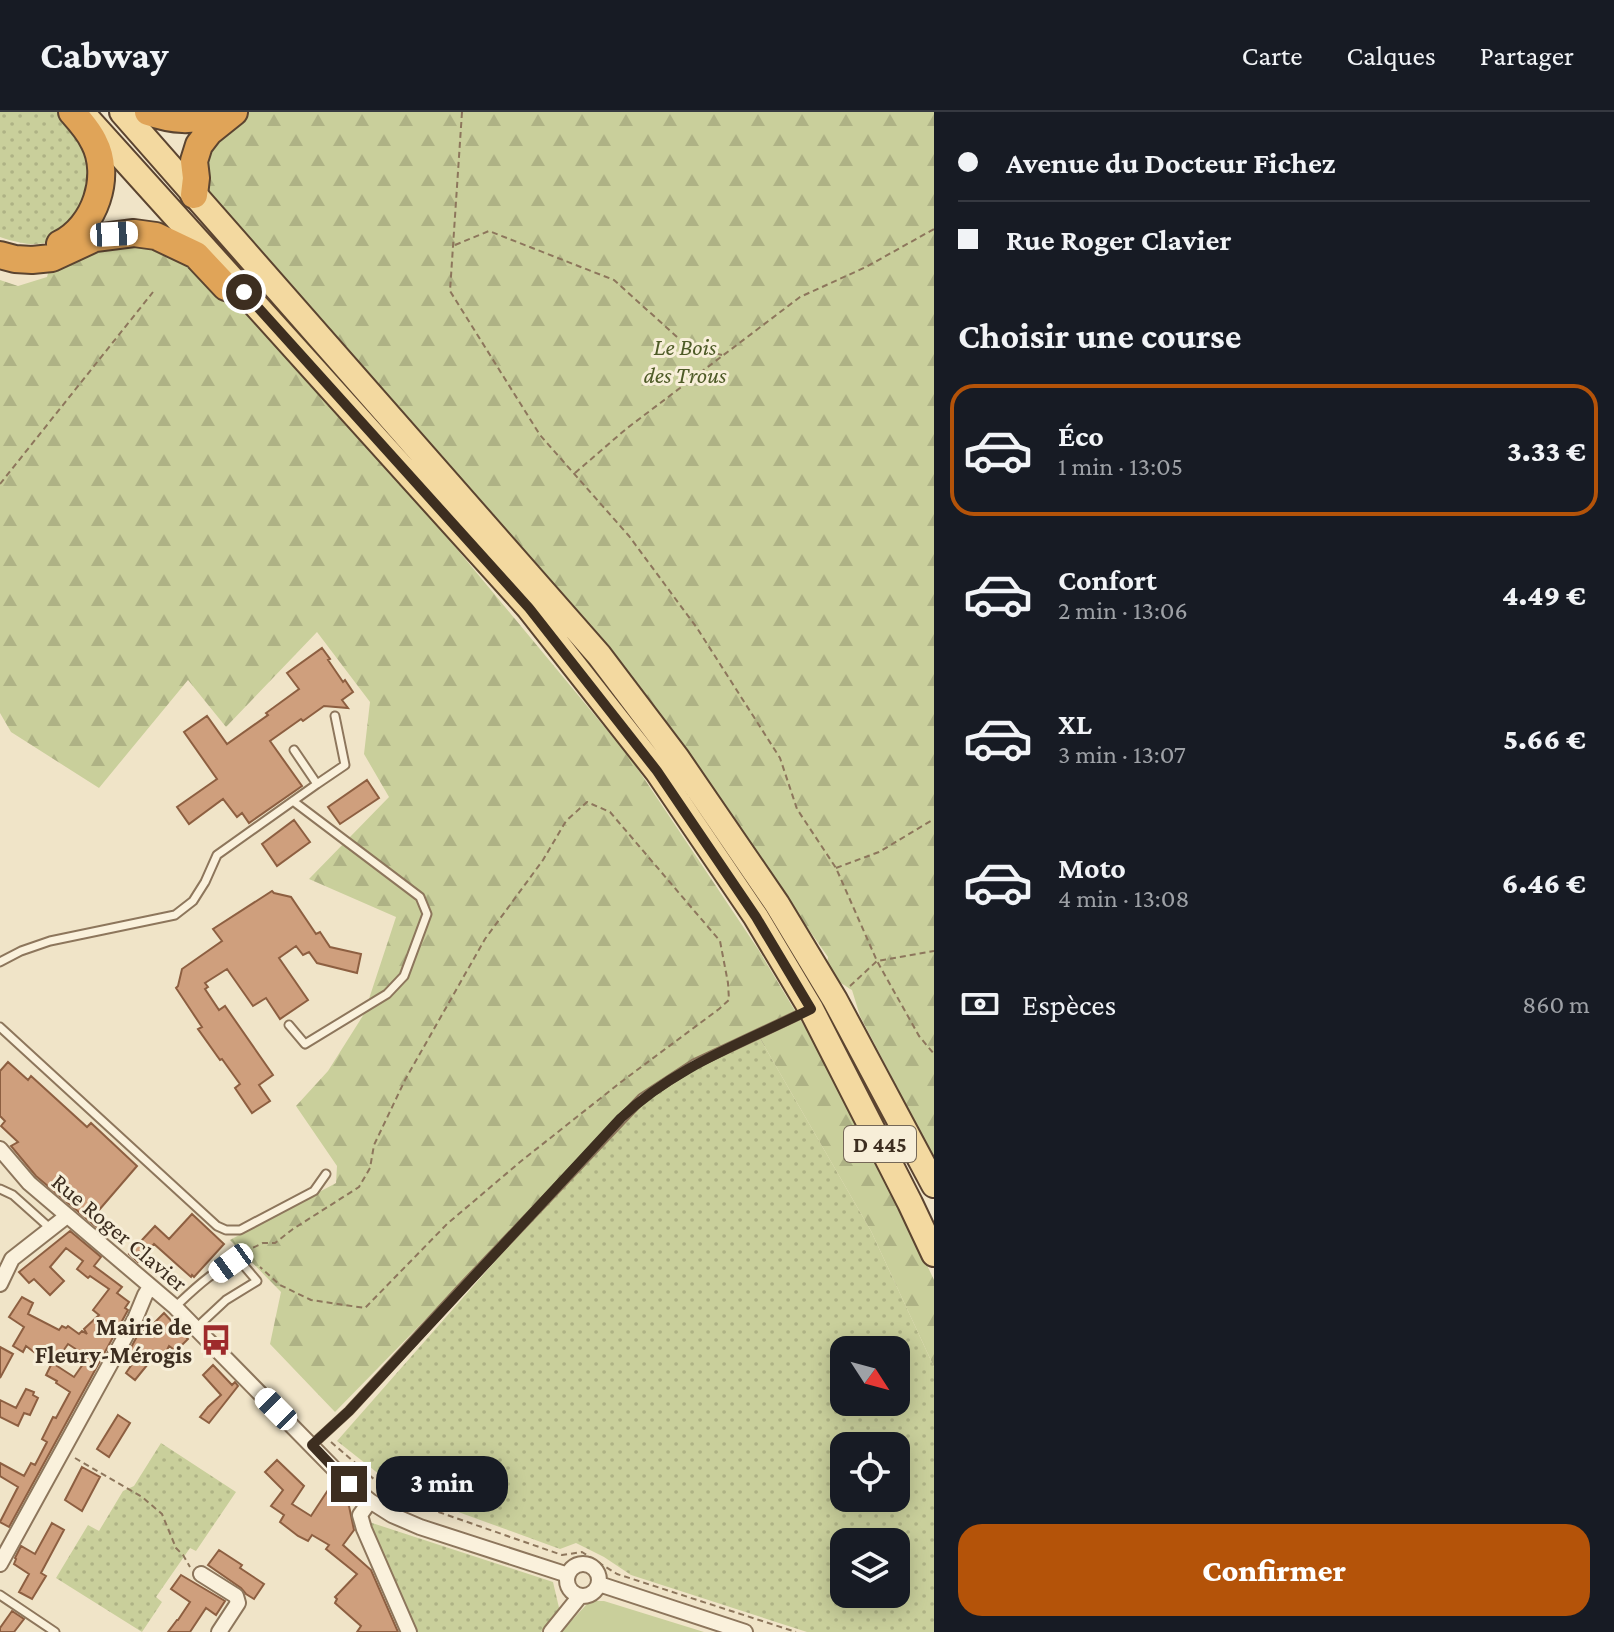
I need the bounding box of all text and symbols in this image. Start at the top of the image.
text: Cabway [40,34,168,76]
text: Carte [1242,40,1303,71]
text: Calques [1347,40,1436,71]
text: Partager [1480,40,1574,71]
text: Avenue du Docteur Fichez [1006,146,1336,179]
car [89,221,139,247]
text: Rue Roger Clavier [1006,223,1232,256]
route start [226,274,262,310]
text: Choisir une course [958,316,1241,356]
park label: Le Bois des Trous [644,333,727,388]
icon: car [962,414,1034,486]
text: Éco [1058,419,1104,452]
text: 3.33 € [1507,434,1586,467]
text: 1 min · 13:05 [1058,452,1183,481]
icon: car [962,558,1034,630]
text: Confort [1058,563,1157,596]
text: 4.49 € [1502,578,1586,611]
text: 2 min · 13:06 [1058,596,1188,625]
icon: car [962,702,1034,774]
text: XL [1058,707,1092,740]
text: 5.66 € [1503,722,1586,755]
text: 3 min · 13:07 [1058,740,1186,769]
icon: car [962,846,1034,918]
text: Moto [1058,851,1126,884]
text: 6.46 € [1502,866,1586,899]
text: 4 min · 13:08 [1058,884,1189,913]
icon: cash [958,982,1002,1026]
text: Espèces [1022,988,1116,1021]
text: 860 m [1522,990,1590,1019]
road number: D 445 [844,1126,916,1162]
street label: Rue Roger Clavier [47,1167,194,1297]
car [205,1239,257,1287]
place label: Mairie de Fleury-Mérogis [35,1313,192,1368]
bus stop icon: Mairie de Fleury-Mérogis [199,1323,233,1357]
north arrow [830,1336,910,1416]
map controls [830,1336,910,1608]
car [251,1384,301,1434]
button: locate [830,1432,910,1512]
callout: 3 min [377,1456,509,1512]
route end [331,1466,367,1502]
text: 3 min [410,1469,474,1498]
button: Confirmer [958,1524,1590,1616]
button: layers [830,1528,910,1608]

